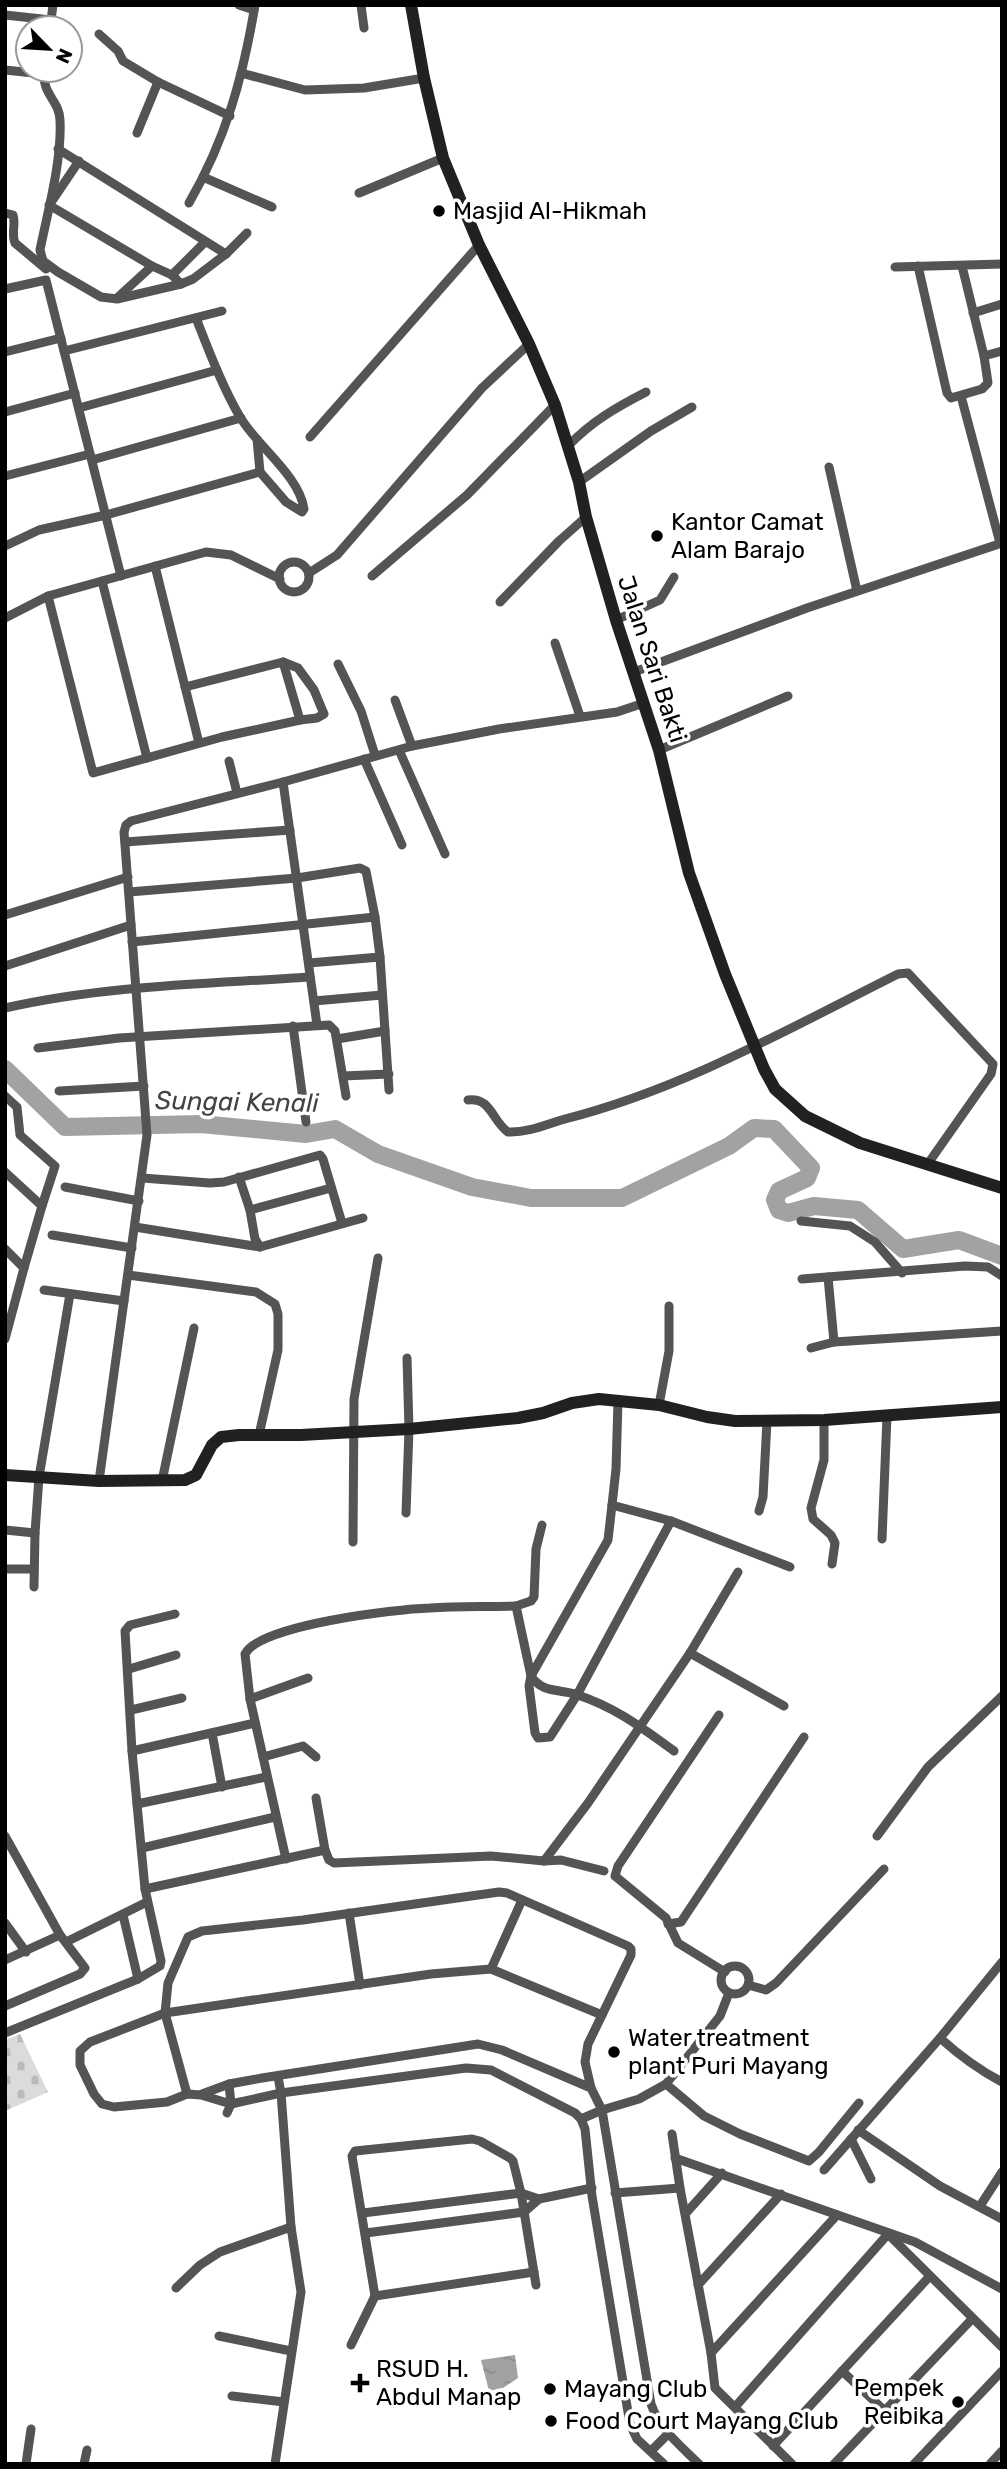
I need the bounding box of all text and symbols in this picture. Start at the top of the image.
north arrow [14,14,84,84]
text: N [51,45,77,67]
place label: Masjid Al-Hikmah [453,197,647,225]
marker: Masjid Al-Hikmah [431,203,447,219]
place label: Kantor Camat Alam Barajo [671,508,824,564]
marker: Kantor Camat Alam Barajo [649,528,665,544]
street label: Jalan Sari Bakti [612,572,692,746]
water label: Sungai Kenali [155,1085,320,1119]
place label: Water treatment plant Puri Mayang [628,2024,829,2080]
marker: Water treatment plant Puri Mayang [606,2044,622,2060]
place label: RSUD H. Abdul Manap [376,2355,521,2411]
marker: RSUD H. Abdul Manap [350,2373,370,2393]
place label: Pempek Reibika [854,2374,945,2430]
place label: Mayang Club [564,2375,707,2403]
marker: Mayang Club [542,2381,558,2397]
marker: Pempek Reibika [950,2394,966,2410]
place label: Food Court Mayang Club [565,2407,838,2435]
marker: Food Court Mayang Club [543,2413,559,2429]

